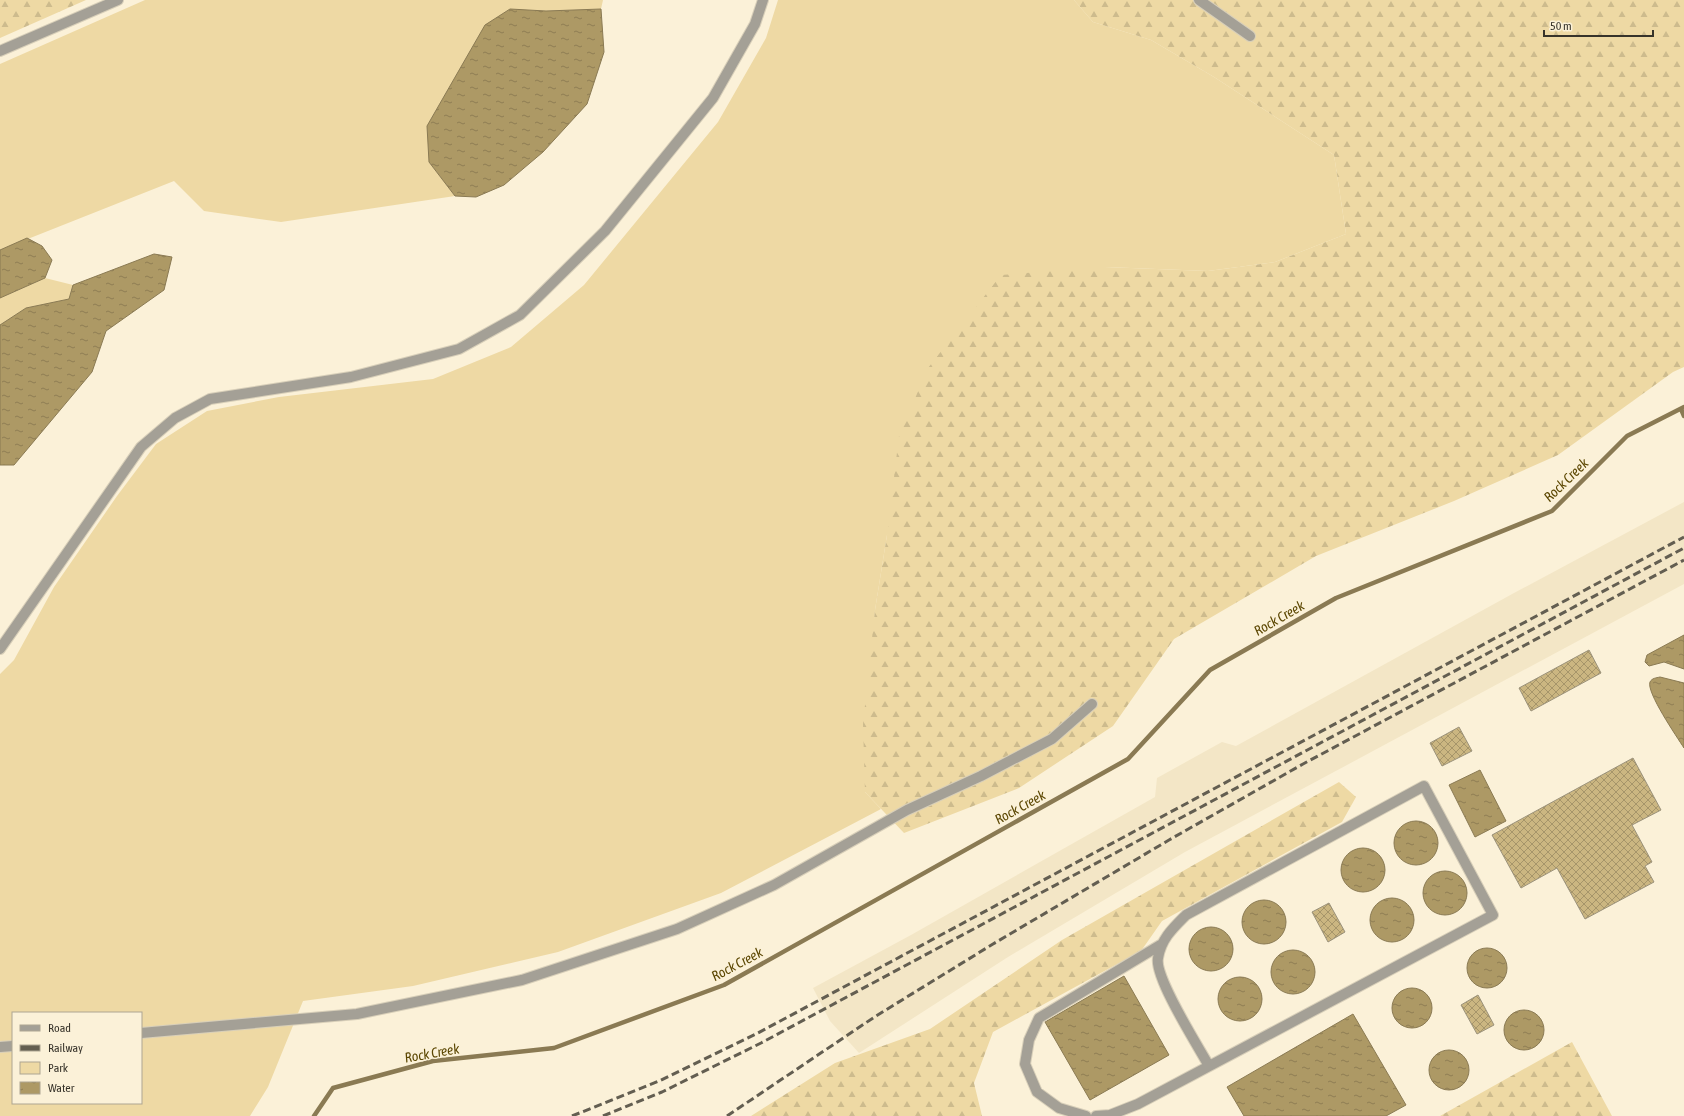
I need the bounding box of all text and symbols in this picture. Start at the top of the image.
scale bar [1544,12,1653,38]
text: 50 m [1550,19,1572,33]
water label: Rock Creek [1540,454,1592,505]
water label: Rock Creek [1251,597,1308,639]
water label: Rock Creek [992,786,1049,827]
water label: Rock Creek [709,944,766,984]
legend [12,1012,142,1104]
text: Road [48,1021,71,1035]
water label: Rock Creek [403,1040,462,1066]
text: Railway [48,1041,83,1055]
text: Park [48,1061,69,1075]
text: Water [48,1081,75,1095]

